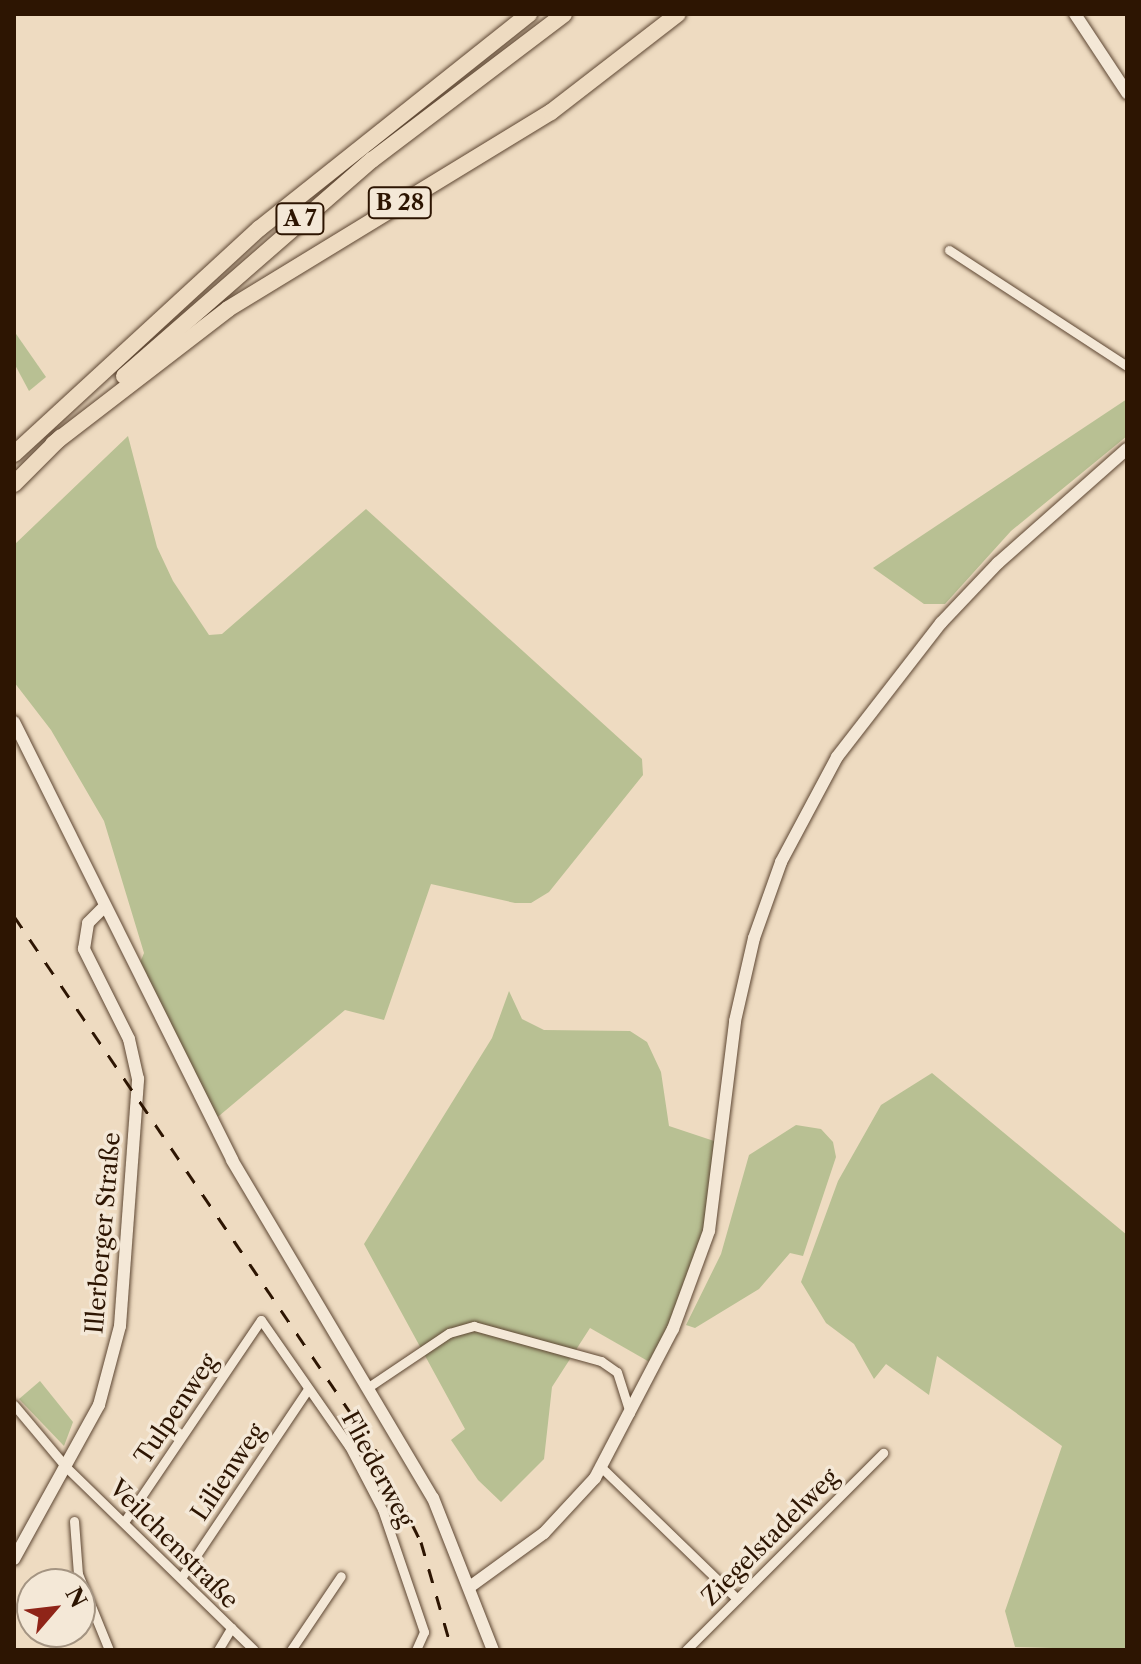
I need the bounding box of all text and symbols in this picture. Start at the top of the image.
road number: B 28 [366,185,434,221]
road number: A 7 [274,201,326,237]
street label: Illerberger Straße [80,1131,126,1335]
street label: Tulpenweg [129,1348,223,1470]
street label: Fliederweg [335,1406,421,1532]
street label: Lilienweg [185,1418,271,1526]
street label: Ziegelstadelweg [696,1463,844,1611]
street label: Veilchenstraße [103,1473,245,1615]
north arrow [16,1568,96,1648]
text: N [59,1583,92,1612]

